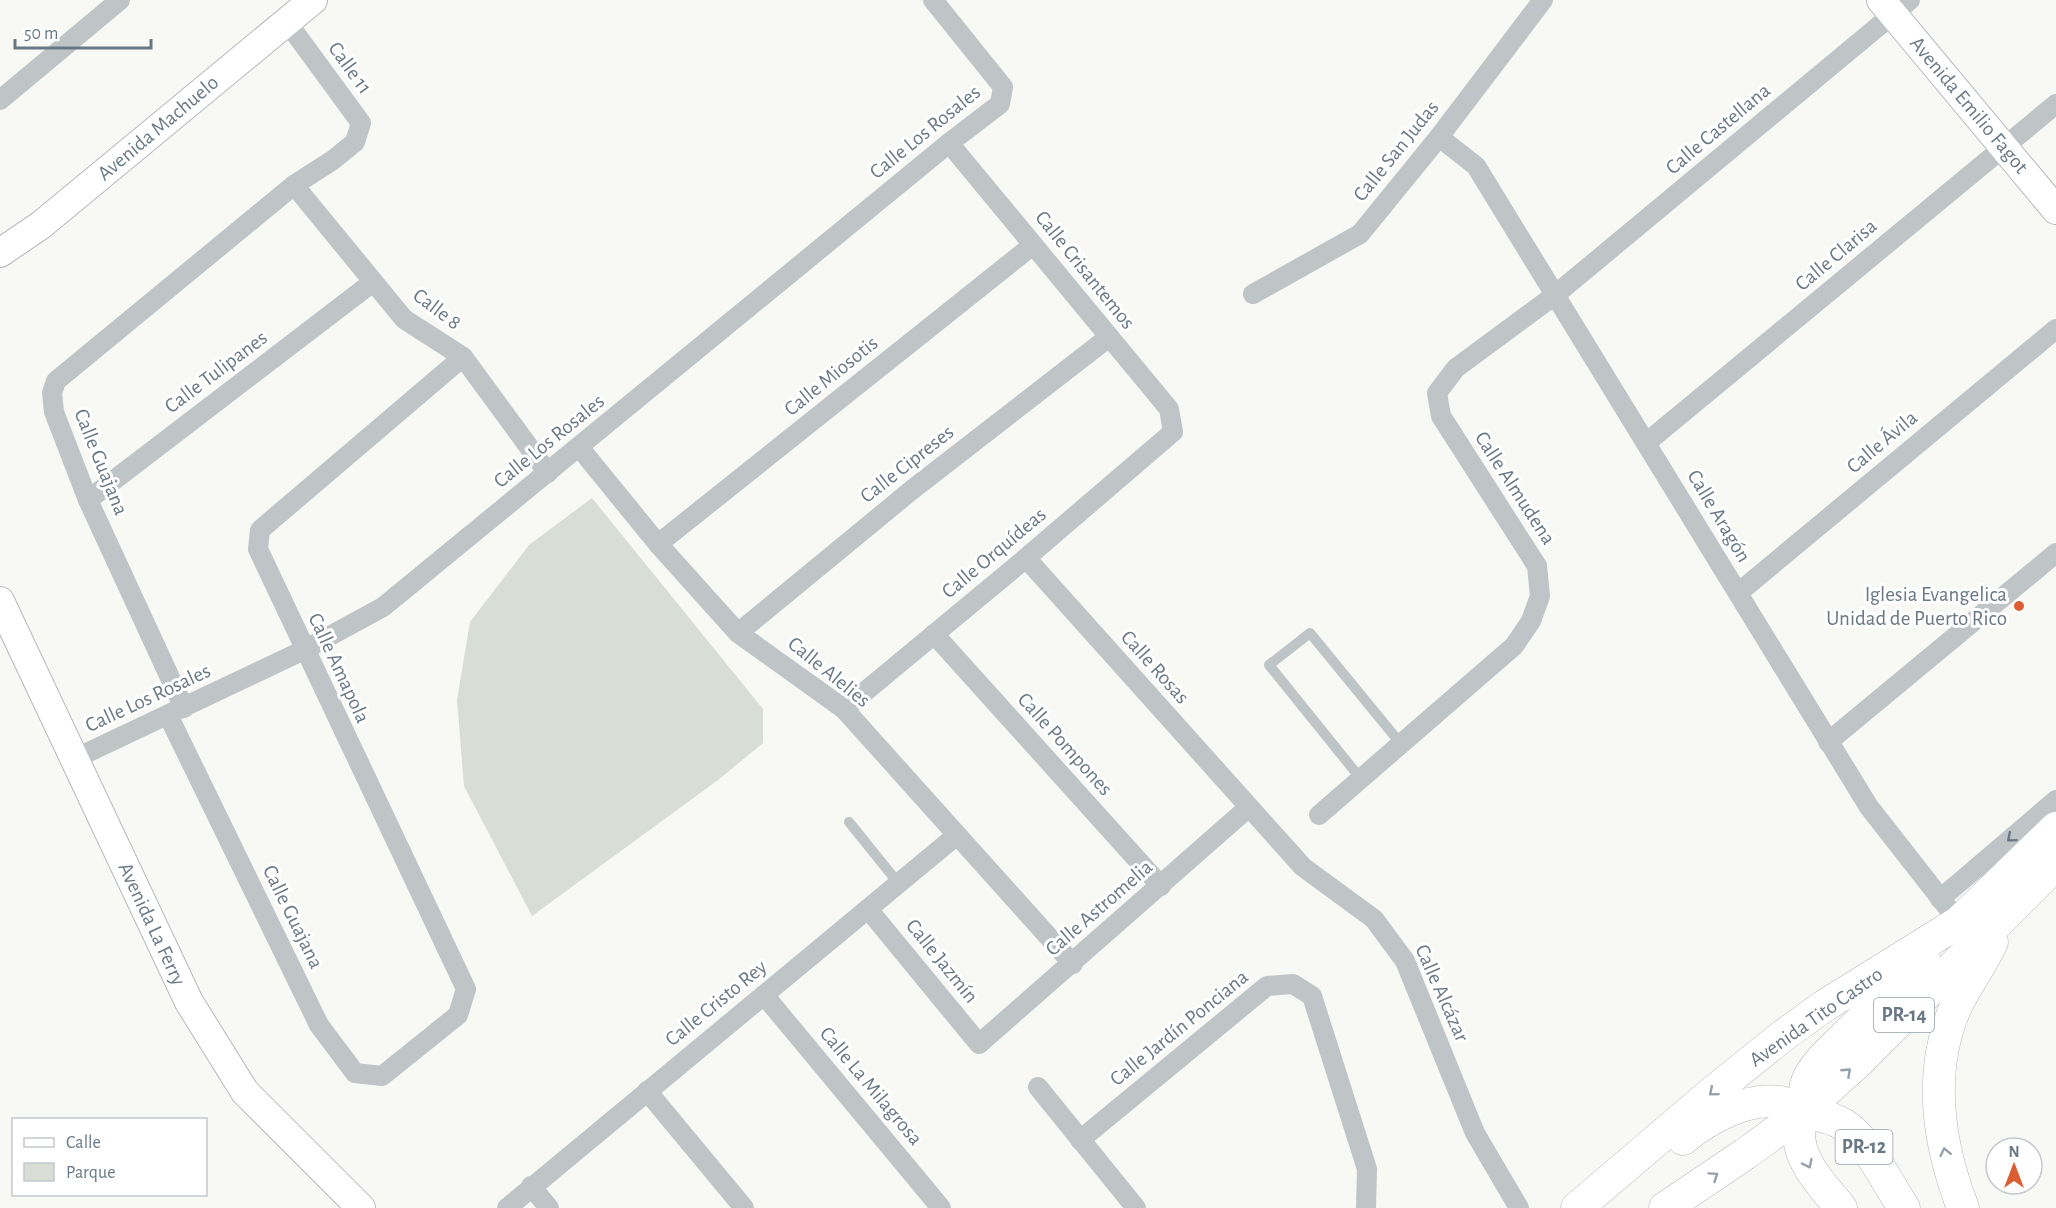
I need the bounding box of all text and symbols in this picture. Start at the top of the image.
scale bar [15,12,152,50]
text: 50 m [24,25,58,43]
street label: Avenida Emilio Fagot [1906,33,2032,178]
street label: Calle 11 [324,38,376,98]
street label: Avenida Machuelo [93,71,223,185]
street label: Calle Castellana [1662,79,1774,179]
street label: Calle Los Rosales [866,81,984,183]
street label: Calle San Judas [1349,97,1443,205]
street label: Calle Crisantemos [1031,207,1139,333]
street label: Calle Clarisa [1791,215,1881,295]
street label: Calle 8 [409,284,465,334]
street label: Calle Tulipanes [161,327,271,417]
street label: Calle Miosotis [780,332,882,420]
street label: Calle Los Rosales [490,390,608,492]
street label: Calle Ávila [1842,405,1921,477]
street label: Calle Guajana [70,406,132,518]
street label: Calle Cipreses [856,421,958,507]
street label: Calle Almudena [1471,428,1559,549]
street label: Calle Aragón [1683,466,1755,566]
street label: Calle Orquídeas [938,504,1050,602]
place label: Iglesia Evangelica Unidad de Puerto Rico [1826,584,2007,629]
marker: Iglesia Evangelica Unidad de Puerto Rico [2012,599,2026,613]
street label: Calle Amapola [304,610,374,726]
street label: Calle Rosas [1117,626,1193,708]
street label: Calle Alelies [784,633,874,711]
street label: Calle Los Rosales [82,660,214,736]
street label: Calle Pompones [1014,689,1116,799]
one-way arrow [2007,830,2018,841]
street label: Calle Astromelia [1042,856,1157,960]
street label: Avenida La Ferry [114,859,190,989]
street label: Calle Guajana [259,862,327,972]
street label: Calle Jazmín [902,915,982,1007]
street label: Calle Alcázar [1411,941,1473,1045]
street label: Calle Cristo Rey [661,956,771,1050]
street label: Avenida Tito Castro [1745,963,1887,1071]
street label: Calle Jardín Ponciana [1106,966,1252,1090]
road number: PR-14 [1874,998,1934,1032]
street label: Calle La Milagrosa [816,1023,927,1149]
one-way arrow [1840,1068,1850,1079]
one-way arrow [1709,1085,1720,1096]
legend [12,1118,207,1196]
road number: PR-12 [1836,1130,1892,1164]
text: Calle [66,1134,101,1152]
north arrow [1984,1136,2044,1196]
text: N [2008,1144,2020,1160]
one-way arrow [1939,1148,1952,1158]
one-way arrow [1801,1158,1813,1169]
text: Parque [66,1164,115,1182]
one-way arrow [1707,1172,1718,1183]

